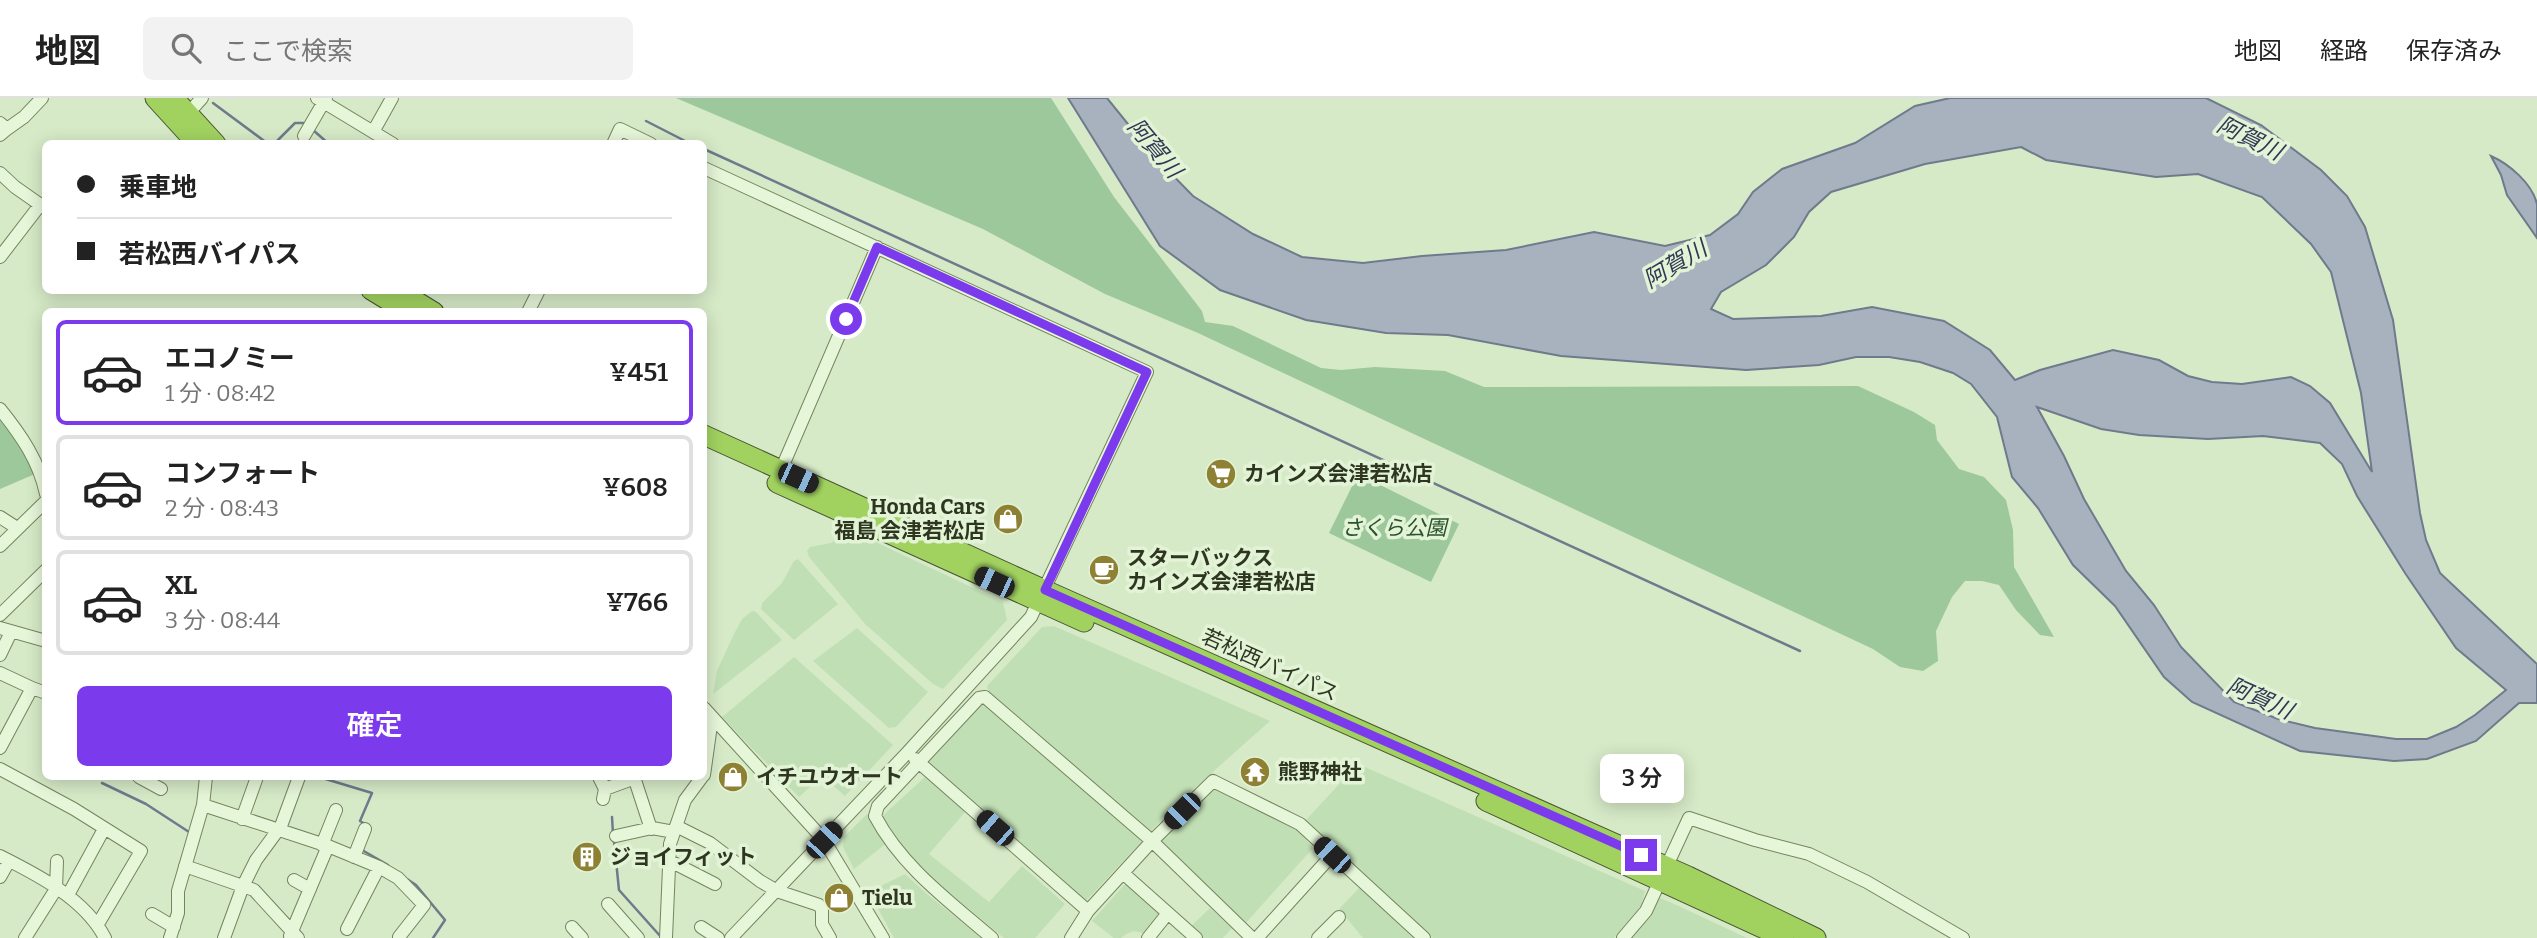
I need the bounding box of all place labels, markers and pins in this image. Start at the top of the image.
supermarket icon: カインズ会津若松店 [1204,457,1238,491]
place label: カインズ会津若松店 [1244,461,1433,487]
place label: Honda Cars 福島 会津若松店 [834,494,985,544]
shop icon: Honda Cars 福島 会津若松店 [991,502,1025,536]
place label: スターバックス カインズ会津若松店 [1127,545,1316,595]
cafe icon: スターバックス カインズ会津若松店 [1087,553,1121,587]
temple icon: 熊野神社 [1238,755,1272,789]
place label: 熊野神社 [1278,759,1362,785]
shop icon: イチユウオート [716,760,750,794]
place label: イチユウオート [756,764,903,790]
building icon: ジョイフィット [570,840,604,874]
place label: ジョイフィット [610,844,757,870]
shop icon: Tielu [822,881,856,915]
place label: Tielu [862,885,913,911]

